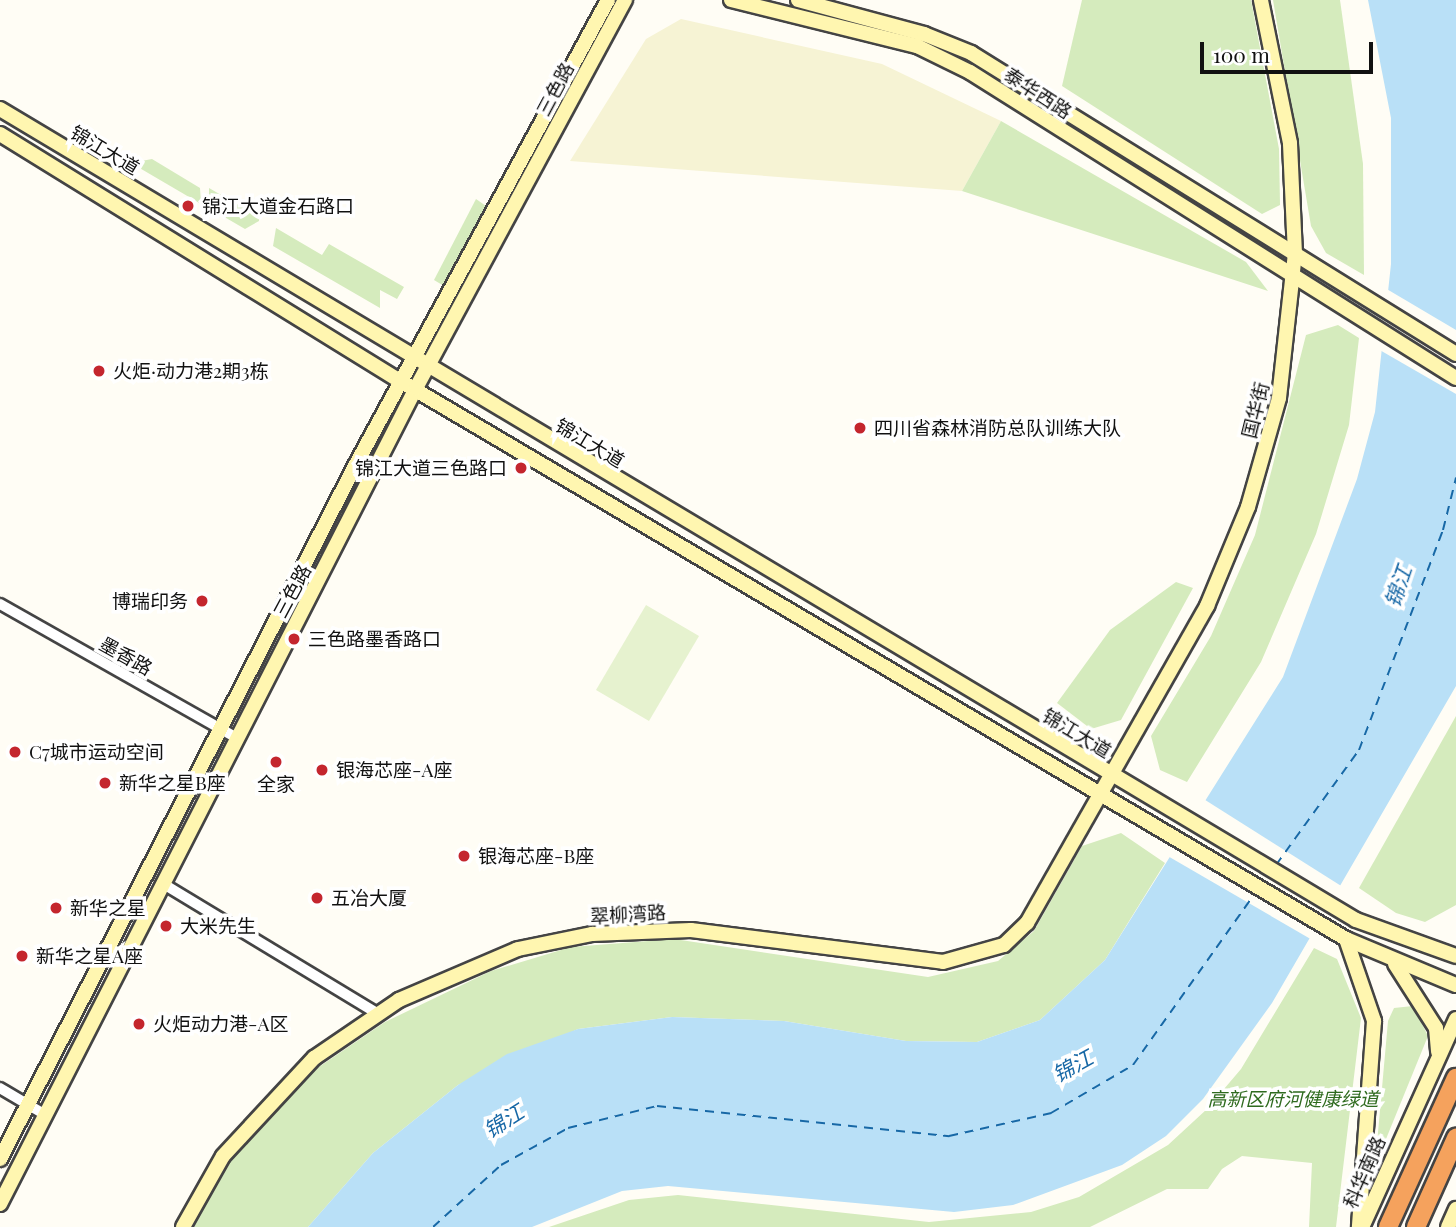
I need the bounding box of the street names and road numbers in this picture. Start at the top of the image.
street label: 三色路 [532,58,578,120]
street label: 泰华西路 [1000,63,1076,123]
street label: 锦江大道 [67,121,143,179]
street label: 国华街 [1237,380,1273,440]
street label: 锦江大道 [552,414,628,472]
street label: 三色路 [269,560,315,622]
street label: 墨香路 [96,632,156,680]
street label: 锦江大道 [1039,704,1115,762]
street label: 翠柳湾路 [589,901,667,927]
street label: 科华南路 [1338,1133,1390,1211]

